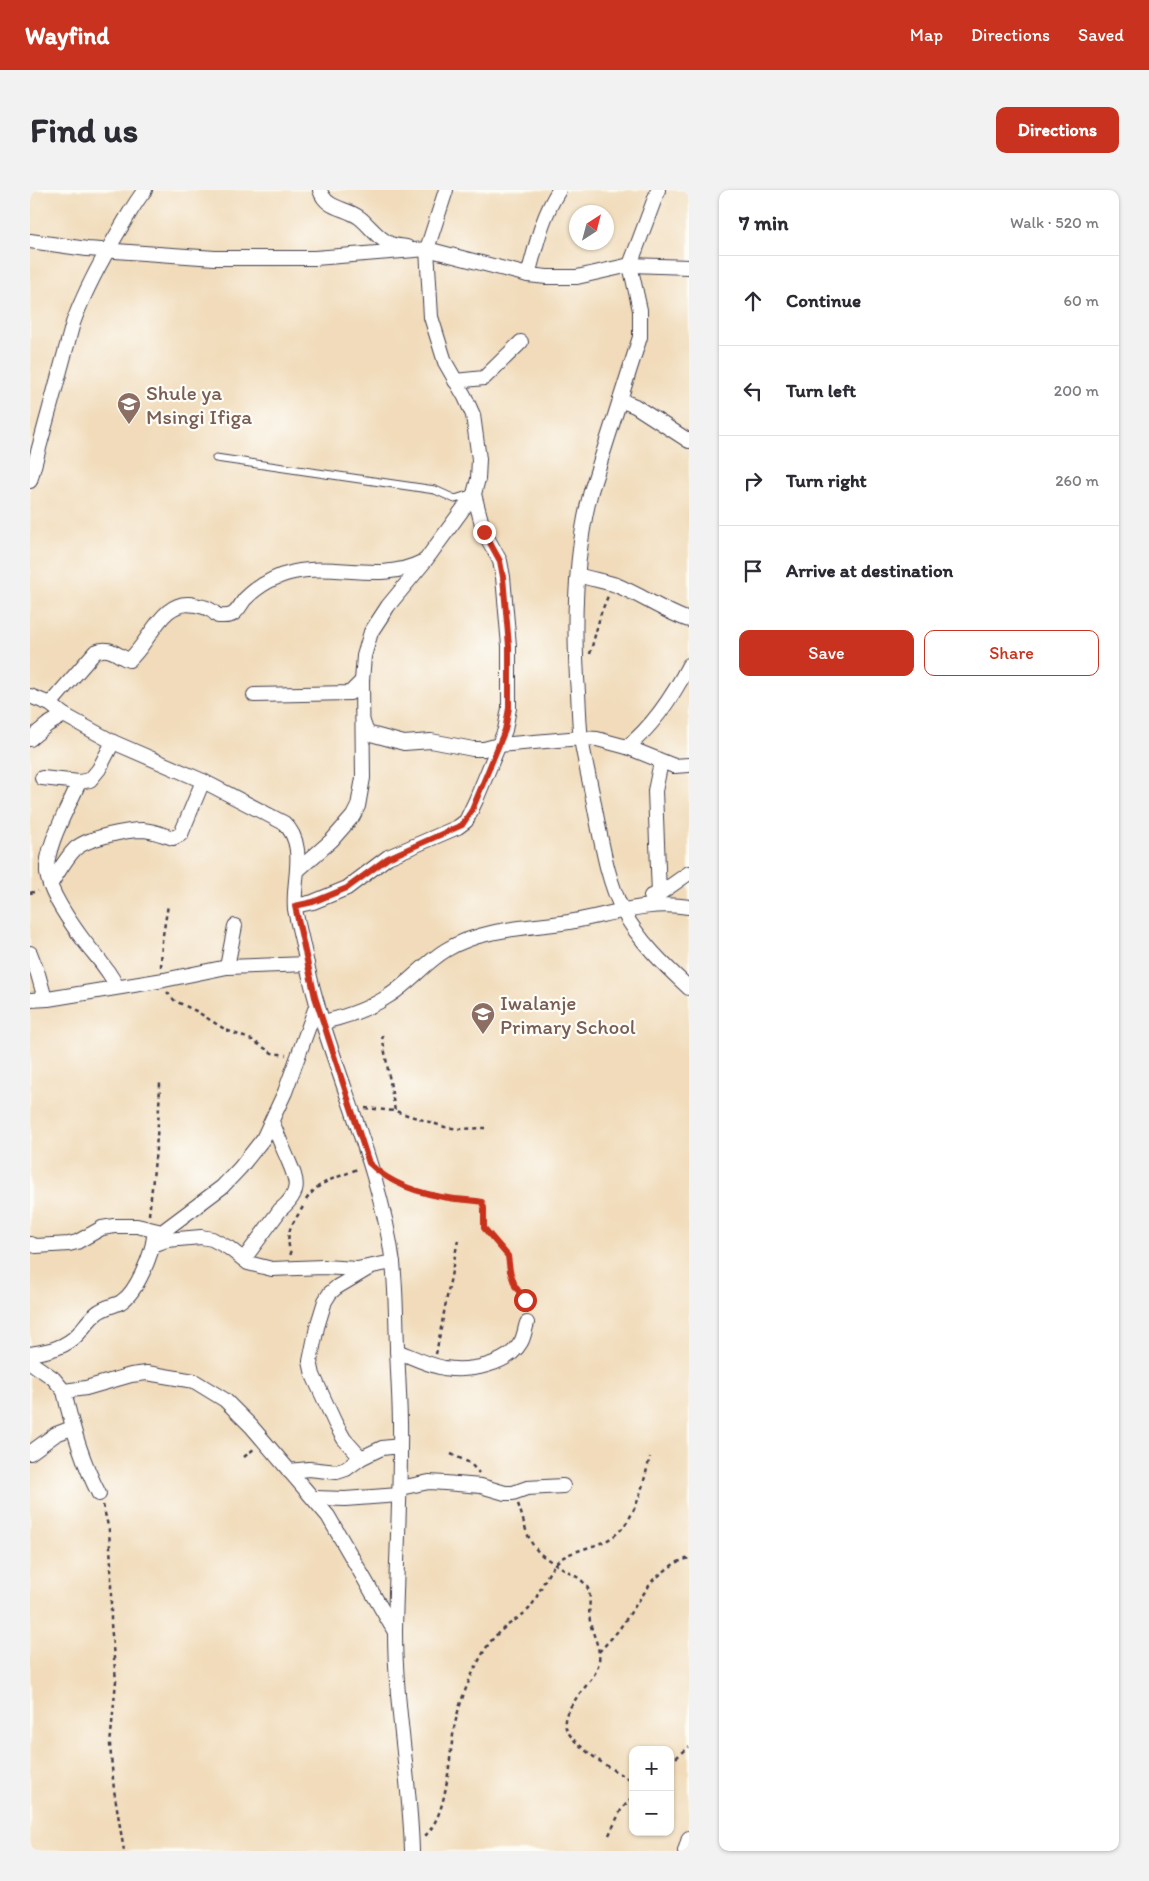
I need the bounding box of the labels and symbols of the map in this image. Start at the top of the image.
north arrow [569,205,614,250]
place label: Shule ya Msingi Ifiga [146,380,252,429]
school or university icon: Shule ya Msingi Ifiga [116,391,142,425]
route end [473,521,496,544]
place label: Iwalanje Primary School [500,990,636,1039]
school or university icon: Iwalanje Primary School [470,1001,496,1035]
route start [514,1289,537,1312]

